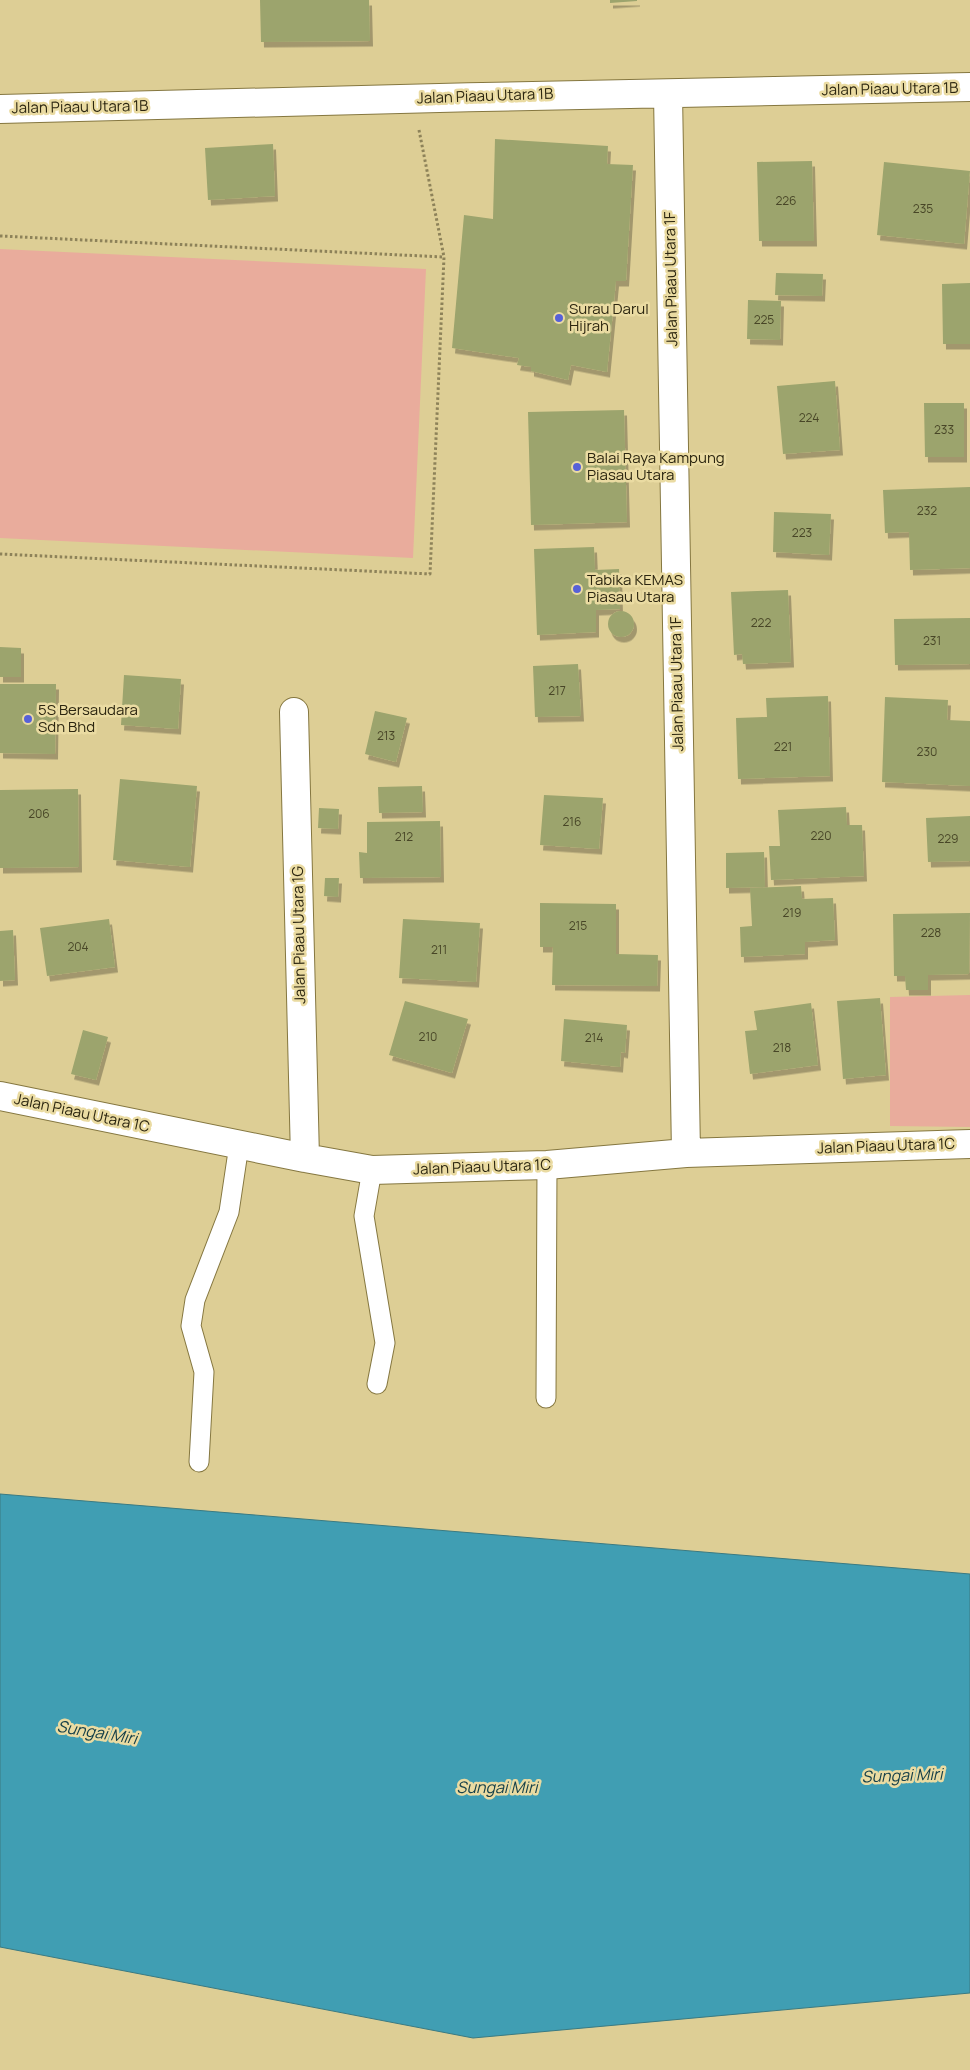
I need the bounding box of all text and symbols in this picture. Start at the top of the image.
street label: Jalan Piaau Utara 1B [822,77,958,100]
street label: Jalan Piaau Utara 1B [416,83,554,108]
street label: Jalan Piaau Utara 1B [12,95,148,118]
house number: 226 [775,192,797,209]
house number: 235 [913,200,933,217]
street label: Jalan Piaau Utara 1F [659,211,682,347]
place label: Surau Darul Hijrah [569,298,649,336]
house number: 225 [754,311,774,328]
marker: Surau Darul Hijrah [553,312,565,324]
house number: 224 [799,409,819,426]
house number: 233 [934,421,954,438]
place label: Balai Raya Kampung Piasau Utara [587,447,725,485]
marker: Balai Raya Kampung Piasau Utara [571,461,583,473]
house number: 232 [917,502,937,519]
house number: 223 [792,524,812,541]
place label: Tabika KEMAS Piasau Utara [587,569,683,607]
marker: Tabika KEMAS Piasau Utara [571,583,583,595]
house number: 222 [751,614,771,631]
street label: Jalan Piaau Utara 1F [665,616,688,752]
house number: 231 [923,632,941,649]
house number: 217 [548,682,566,699]
place label: 5S Bersaudara Sdn Bhd [38,699,138,737]
marker: 5S Bersaudara Sdn Bhd [22,713,34,725]
house number: 213 [377,727,395,744]
house number: 221 [774,738,792,755]
house number: 230 [917,743,937,760]
house number: 206 [28,805,50,822]
house number: 216 [563,813,581,830]
house number: 220 [810,827,832,844]
house number: 212 [395,828,413,845]
house number: 229 [937,830,959,847]
street label: Jalan Piaau Utara 1G [287,865,310,1004]
house number: 219 [783,904,801,921]
house number: 215 [569,917,587,934]
house number: 228 [921,924,941,941]
house number: 204 [67,938,89,955]
house number: 211 [431,941,447,958]
house number: 210 [419,1028,437,1045]
house number: 214 [585,1029,603,1046]
house number: 218 [773,1039,791,1056]
street label: Jalan Piaau Utara 1C [12,1088,152,1137]
street label: Jalan Piaau Utara 1C [817,1133,956,1158]
street label: Jalan Piaau Utara 1C [413,1154,552,1179]
water label: Sungai Miri [55,1715,141,1750]
water label: Sungai Miri [861,1763,945,1787]
water label: Sungai Miri [457,1776,540,1798]

